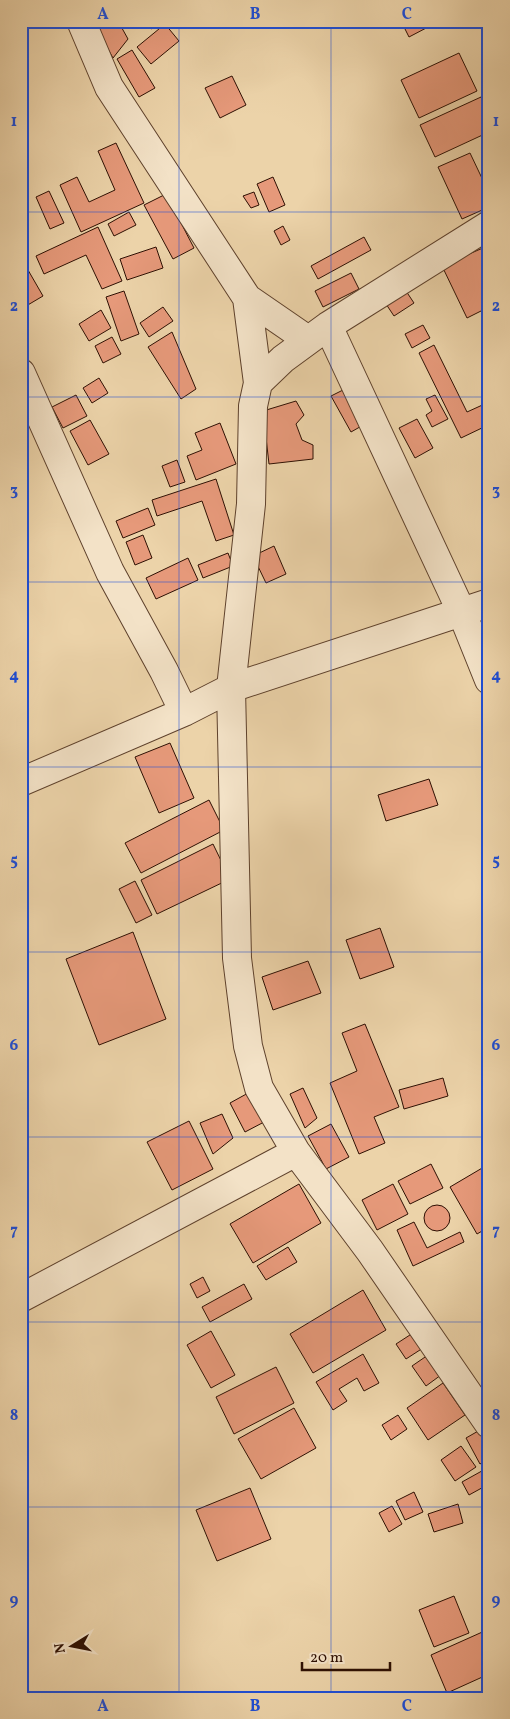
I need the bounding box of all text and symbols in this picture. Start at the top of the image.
text: A [97,4,109,26]
text: B [250,4,261,26]
text: C [402,4,412,26]
text: 1 [11,111,17,133]
text: 1 [493,111,499,133]
text: 2 [10,296,18,318]
text: 2 [492,296,500,318]
text: 3 [10,480,18,502]
text: 3 [492,480,500,502]
text: 4 [9,665,19,687]
text: 4 [491,665,501,687]
text: 5 [10,850,18,872]
text: 5 [492,850,500,872]
text: 6 [10,1035,19,1057]
text: 6 [492,1035,501,1057]
text: 7 [10,1220,18,1242]
text: 7 [492,1220,500,1242]
text: 8 [10,1405,18,1427]
text: 8 [492,1405,500,1427]
text: 9 [10,1590,19,1612]
text: 9 [492,1590,501,1612]
north arrow [48,1622,98,1672]
scale bar [302,1639,390,1671]
text: N [50,1641,71,1655]
text: 20 m [310,1648,343,1669]
text: A [97,1696,109,1718]
text: B [250,1696,261,1718]
text: C [402,1696,412,1718]

